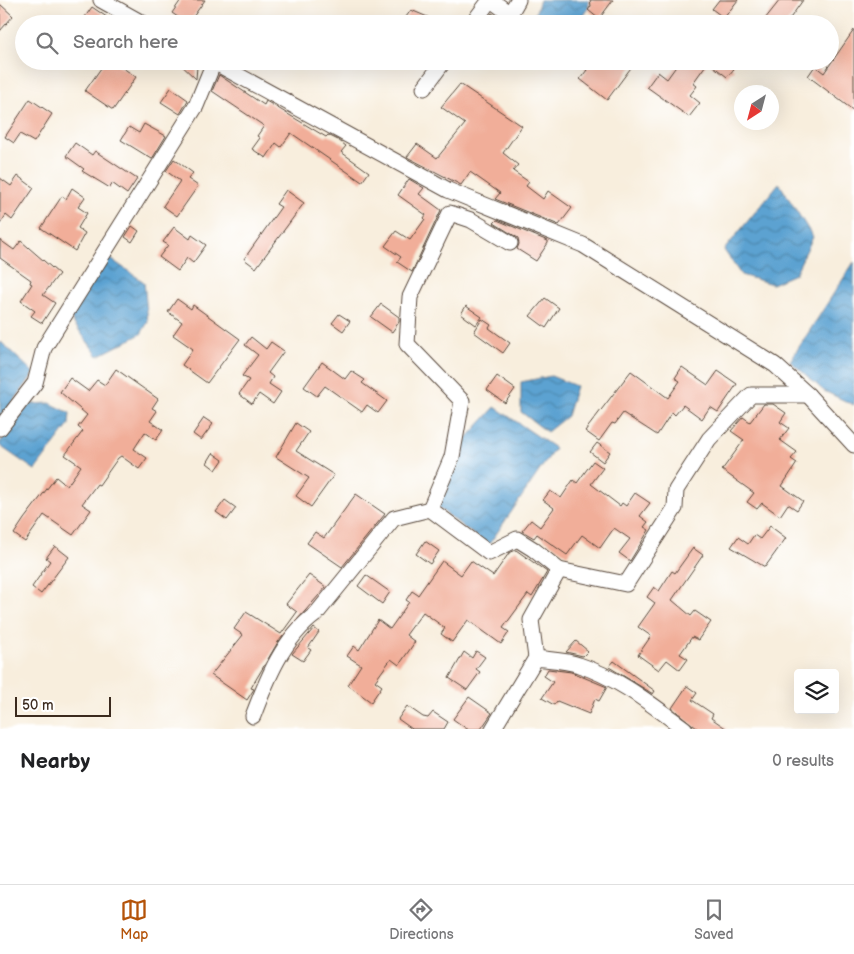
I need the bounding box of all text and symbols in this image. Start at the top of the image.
search box [15,15,839,70]
icon: search [33,29,61,57]
text: Search here [73,31,178,54]
north arrow [734,85,779,130]
map controls [794,669,839,714]
button: layers [794,669,839,714]
scale bar [15,694,111,717]
text: 50 m [22,697,54,714]
text: Nearby [20,749,90,774]
text: 0 results [772,752,834,771]
tab: Map [120,896,149,943]
tab: Directions [389,896,454,943]
tab: Saved [694,896,734,943]

